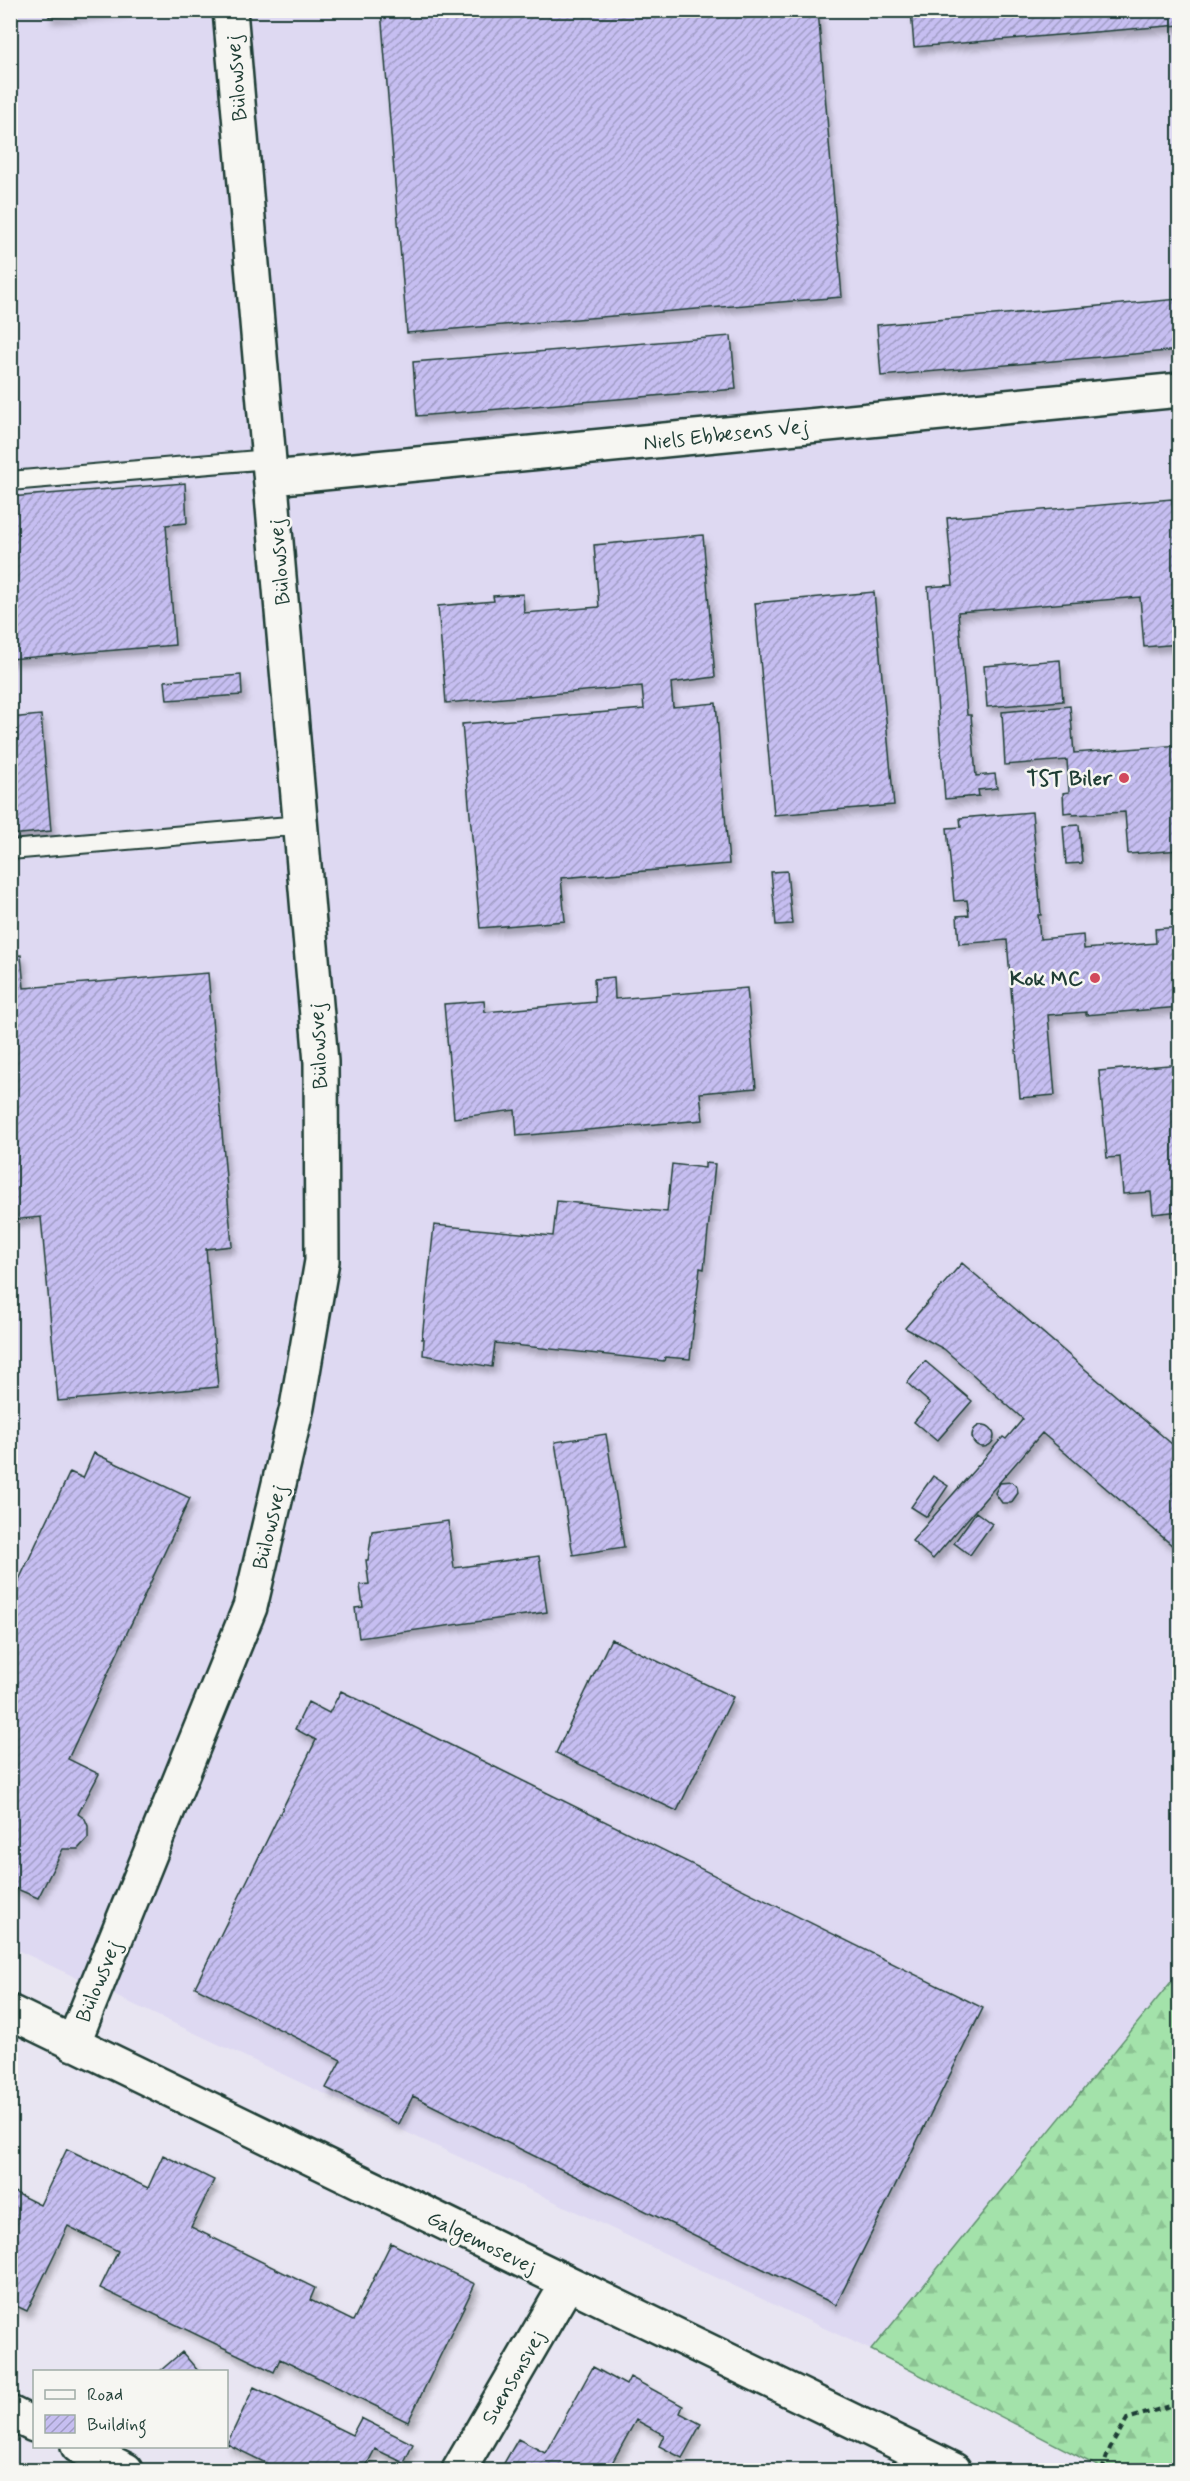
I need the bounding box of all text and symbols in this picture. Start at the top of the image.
street label: Bülowsvej [219,34,255,122]
street label: Niels Ebbesens Vej [642,412,810,458]
street label: Bülowsvej [262,518,298,606]
place label: TST Biler [1026,765,1113,793]
marker: TST Biler [1117,771,1131,785]
place label: Kok MC [1010,965,1083,993]
marker: Kok MC [1088,971,1102,985]
street label: Bülowsvej [303,1002,335,1090]
street label: Bülowsvej [247,1482,293,1572]
street label: Bülowsvej [70,1936,128,2027]
street label: Galgemosevej [421,2204,541,2282]
street label: Suensonsvej [475,2325,552,2430]
legend [33,2370,228,2448]
text: Road [87,2383,123,2407]
text: Building [87,2413,147,2439]

